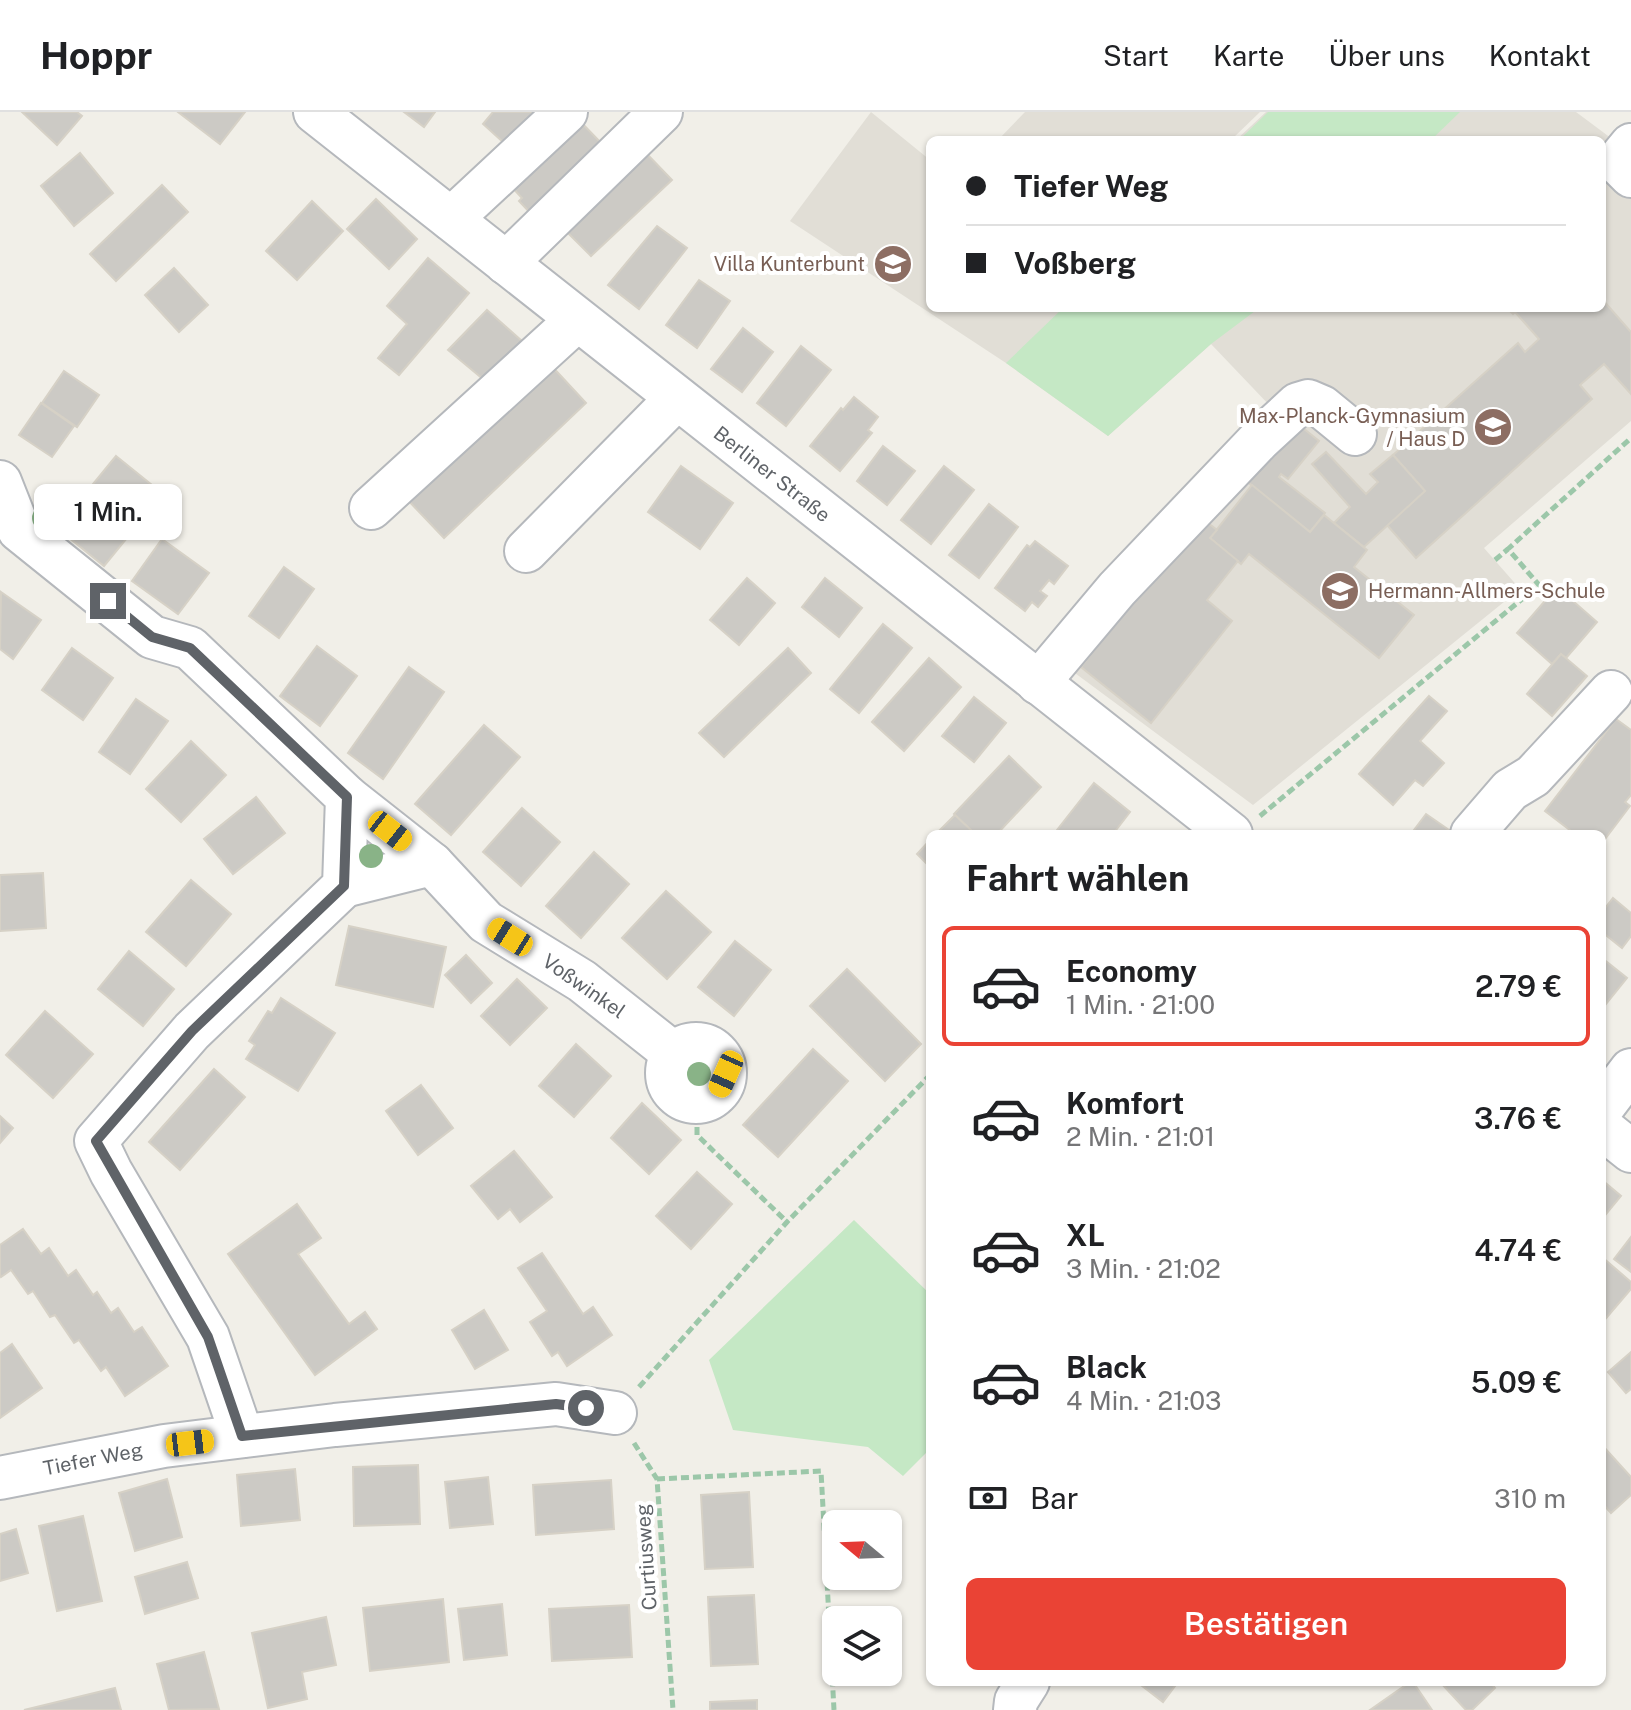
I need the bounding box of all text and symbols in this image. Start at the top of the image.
text: Hoppr [40,33,152,78]
text: Start [1103,39,1169,72]
text: Karte [1213,39,1284,72]
text: Über uns [1328,39,1445,72]
text: Kontakt [1489,39,1591,72]
text: Tiefer Weg [1014,168,1168,204]
school or university icon: Villa Kunterbunt [872,243,914,285]
text: Voßberg [1014,245,1136,281]
place label: Villa Kunterbunt [714,252,865,276]
place label: Max-Planck-Gymnasium / Haus D [1239,404,1465,451]
school or university icon: Max-Planck-Gymnasium / Haus D [1472,406,1514,448]
street label: Berliner Straße [709,421,835,527]
callout: 1 Min. [34,485,182,541]
text: 1 Min. [74,496,142,527]
school or university icon: Hermann-Allmers-Schule [1319,570,1361,612]
place label: Hermann-Allmers-Schule [1368,579,1605,603]
route end [90,583,126,619]
car [364,807,416,855]
text: Fahrt wählen [966,857,1189,899]
car [483,914,537,960]
street label: Voßwinkel [538,949,630,1023]
icon: car [970,950,1042,1022]
text: Economy [1066,953,1197,989]
text: 2.79 € [1475,968,1562,1004]
text: 1 Min. · 21:00 [1066,989,1215,1020]
car [705,1047,747,1101]
icon: car [970,1082,1042,1154]
text: Komfort [1066,1085,1184,1121]
text: 3.76 € [1474,1100,1562,1136]
text: 2 Min. · 21:01 [1066,1121,1215,1152]
icon: car [970,1214,1042,1286]
text: XL [1066,1217,1105,1253]
text: 4.74 € [1474,1232,1562,1268]
text: 3 Min. · 21:02 [1066,1253,1221,1284]
icon: car [970,1346,1042,1418]
text: Black [1066,1349,1147,1385]
text: 5.09 € [1471,1364,1562,1400]
text: 4 Min. · 21:03 [1066,1385,1221,1416]
route start [568,1390,604,1426]
car [165,1428,215,1458]
street label: Tiefer Weg [41,1438,145,1480]
icon: cash [966,1476,1010,1520]
text: Bar [1030,1480,1078,1516]
text: 310 m [1494,1483,1566,1514]
street label: Curtiusweg [630,1503,662,1611]
north arrow [822,1510,902,1590]
map controls [822,1510,902,1686]
button: Bestätigen [966,1578,1566,1670]
button: layers [822,1606,902,1686]

